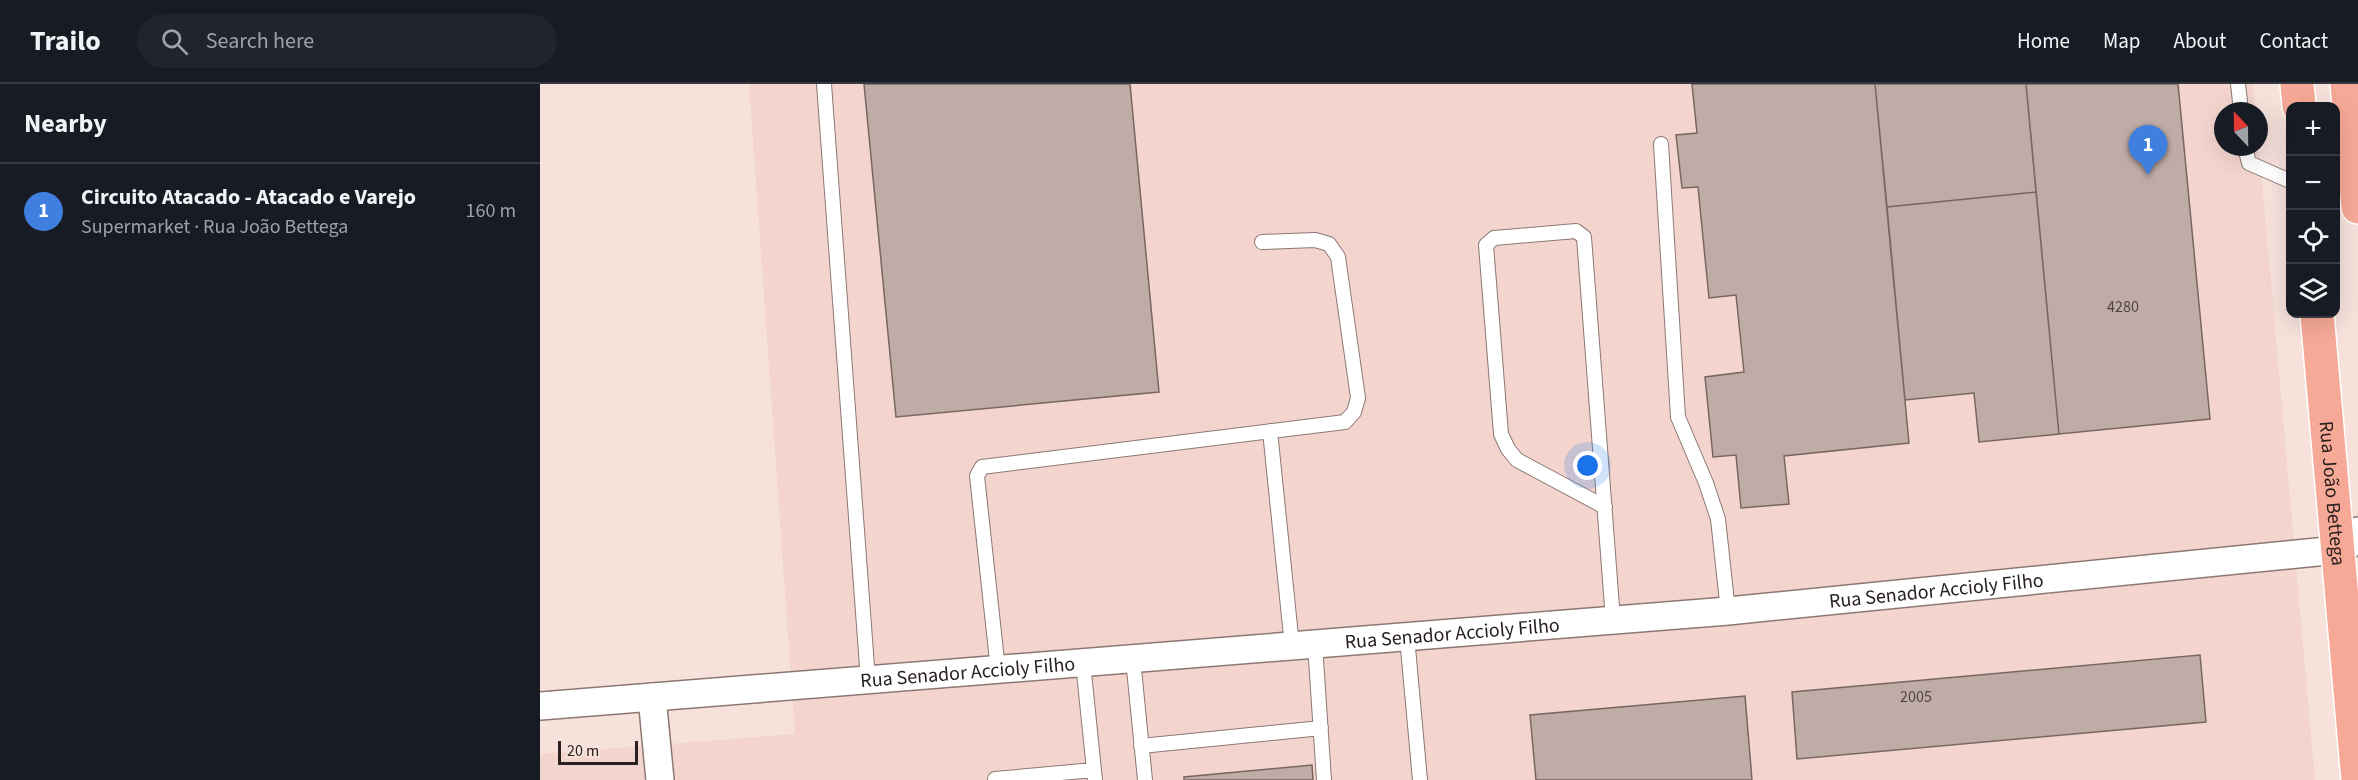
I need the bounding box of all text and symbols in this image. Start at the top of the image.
search box [137,14,557,68]
text: Trailo [30,21,101,61]
icon: search [158,25,191,58]
text: Search here [206,25,314,57]
text: Home [2017,26,2070,56]
text: Map [2103,26,2141,56]
text: About [2174,26,2226,56]
text: Contact [2259,26,2328,56]
north arrow [2214,102,2268,156]
map controls [2286,102,2340,318]
button: + [2286,102,2340,156]
text: Nearby [24,105,107,142]
pin: 1 [2128,126,2168,175]
button: − [2286,156,2340,210]
text: Circuito Atacado - Atacado e Varejo [81,181,416,213]
text: 1 [38,197,49,225]
text: 160 m [466,197,516,225]
button: locate [2286,210,2340,264]
text: Supermarket · Rua João Bettega [81,213,348,241]
button: layers [2286,264,2340,318]
house number: 4280 [2107,296,2139,318]
street label: Rua João Bettega [2311,420,2352,567]
your location [1573,451,1602,480]
street label: Rua Senador Accioly Filho [1828,566,2045,616]
street label: Rua Senador Accioly Filho [1344,612,1561,657]
street label: Rua Senador Accioly Filho [859,650,1076,695]
house number: 2005 [1900,686,1932,708]
scale bar [558,738,638,766]
text: 20 m [567,740,599,762]

